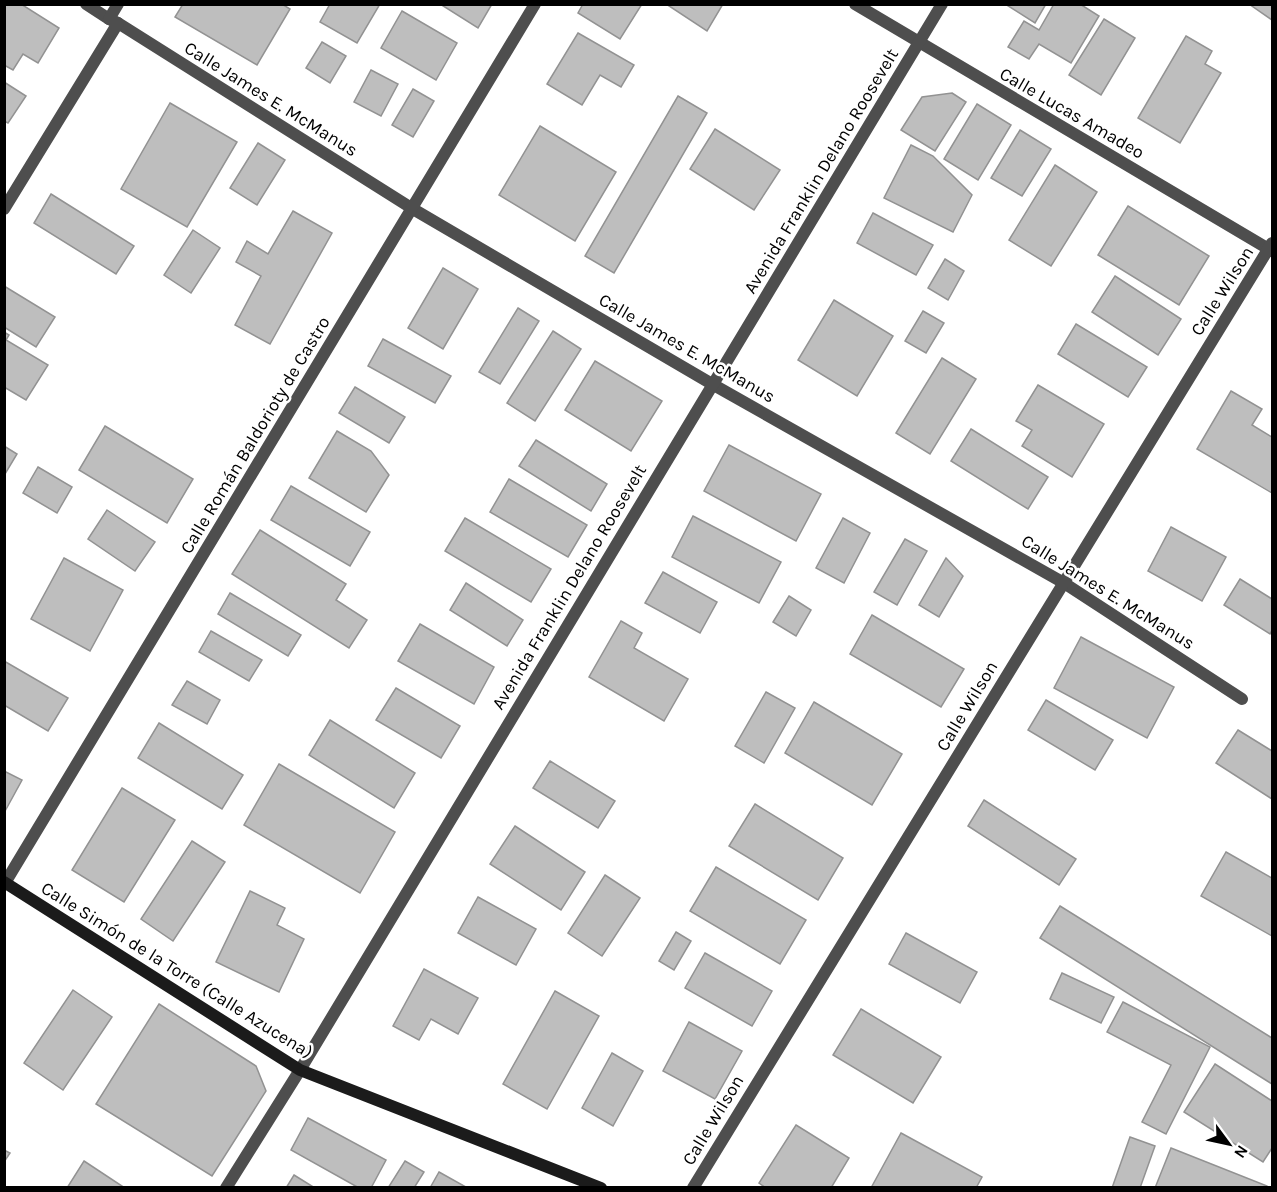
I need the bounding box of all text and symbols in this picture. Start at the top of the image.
street label: Calle James E. McManus [180,37,362,161]
street label: Avenida Franklin Delano Roosevelt [739,44,903,298]
street label: Calle Lucas Amadeo [996,63,1148,163]
street label: Calle Wilson [1186,242,1258,340]
street label: Calle James E. McManus [595,288,779,408]
street label: Calle Román Baldorioty de Castro [175,312,335,558]
street label: Avenida Franklin Delano Roosevelt [487,460,651,714]
street label: Calle James E. McManus [1017,530,1199,654]
street label: Calle Wilson [932,657,1002,755]
street label: Calle Simón de la Torre (Calle Azucena) [37,877,317,1063]
street label: Calle Wilson [678,1071,748,1169]
north arrow [1199,1114,1259,1174]
text: N [1230,1142,1252,1162]

